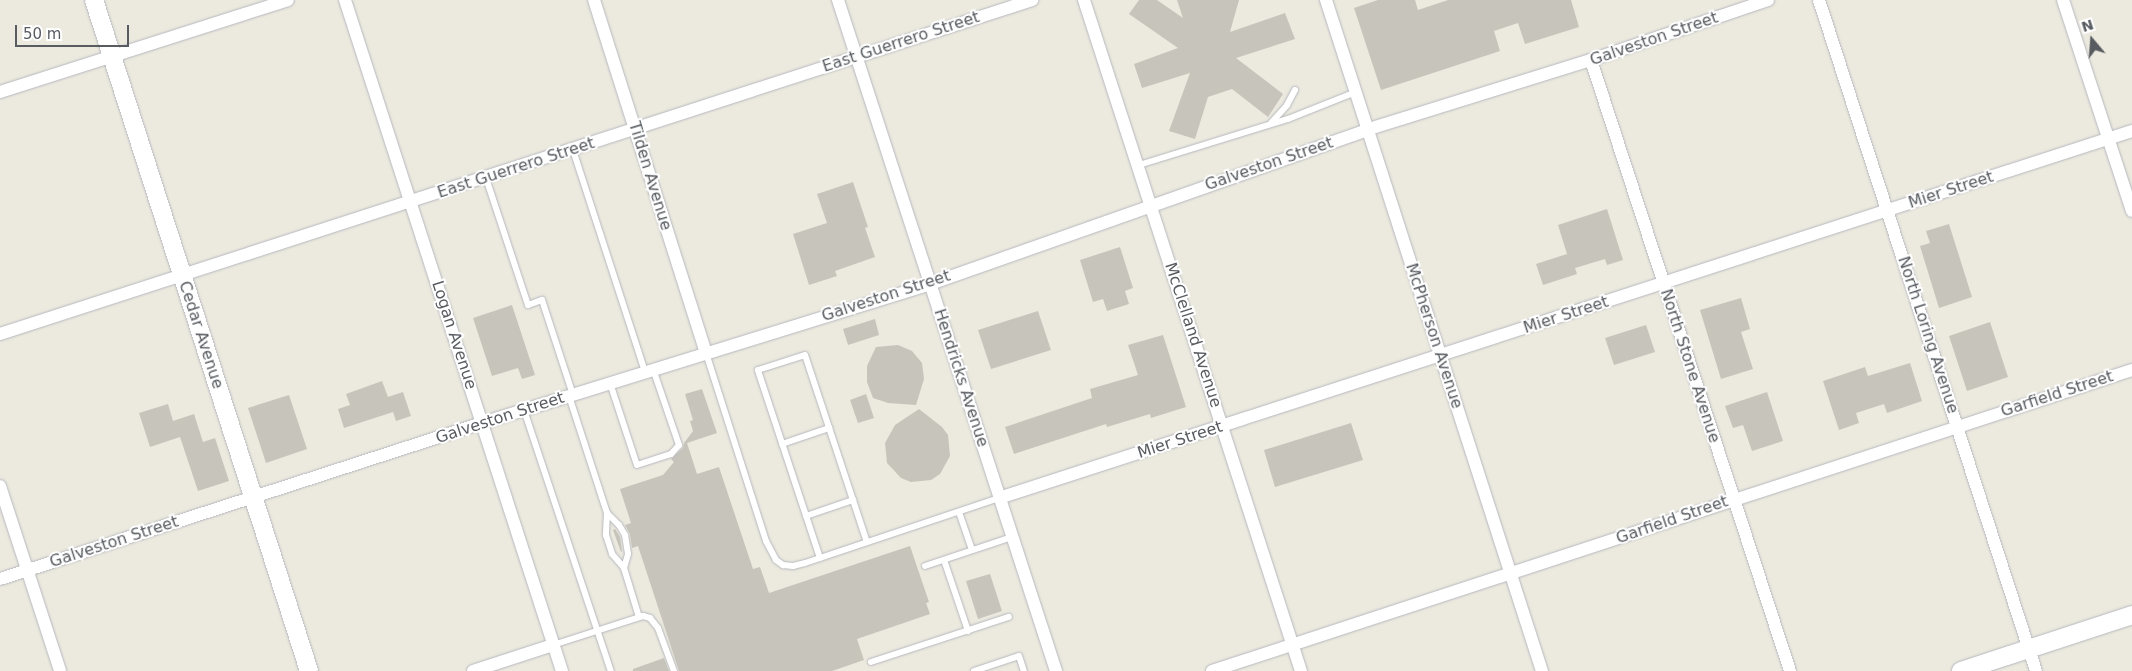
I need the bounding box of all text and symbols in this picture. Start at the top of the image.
street label: East Guerrero Street [820,8,982,76]
street label: Galveston Street [1587,8,1721,70]
scale bar [18,15,131,47]
north arrow [2067,15,2117,65]
text: N [2079,16,2095,35]
text: 50 m [23,25,61,43]
street label: Tilden Avenue [624,119,676,233]
street label: Galveston Street [1202,133,1336,195]
street label: East Guerrero Street [435,134,597,202]
street label: Mier Street [1906,167,1996,213]
street label: North Loring Avenue [1894,254,1962,416]
street label: McClelland Avenue [1160,260,1226,410]
street label: McPherson Avenue [1401,261,1467,411]
street label: Galveston Street [819,266,953,326]
street label: Logan Avenue [427,278,481,392]
street label: Cedar Avenue [175,279,227,391]
street label: North Stone Avenue [1656,287,1724,445]
street label: Mier Street [1521,292,1611,338]
street label: Hendricks Avenue [930,306,992,450]
street label: Garfield Street [1998,367,2116,421]
street label: Galveston Street [433,388,567,448]
street label: Mier Street [1135,417,1225,463]
street label: Garfield Street [1614,492,1730,548]
street label: Galveston Street [47,512,181,572]

